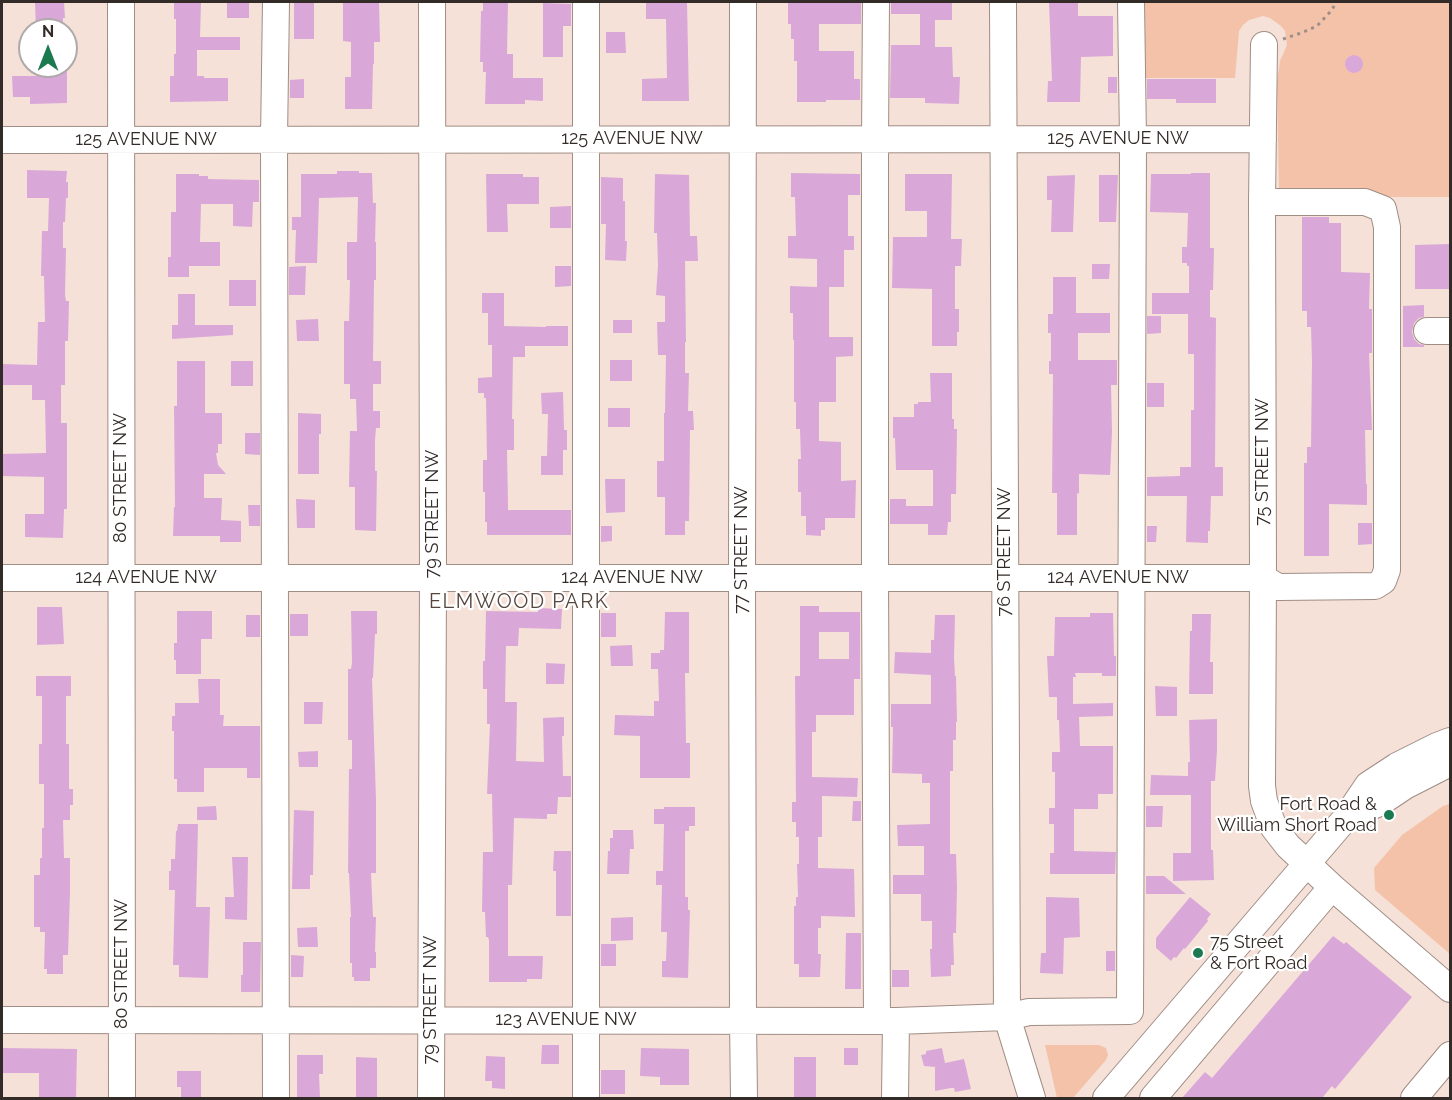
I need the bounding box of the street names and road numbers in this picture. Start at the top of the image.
street label: 125 AVENUE NW [561,128,703,150]
street label: 125 AVENUE NW [1047,128,1189,150]
street label: 125 AVENUE NW [75,129,217,151]
street label: 75 STREET NW [1252,398,1274,526]
street label: 80 STREET NW [110,413,132,543]
street label: 79 STREET NW [422,450,444,578]
street label: 77 STREET NW [731,486,753,614]
street label: 76 STREET NW [994,488,1016,616]
street label: 124 AVENUE NW [75,567,217,589]
street label: 124 AVENUE NW [561,567,703,589]
street label: 124 AVENUE NW [1047,567,1189,589]
street label: 80 STREET NW [111,899,133,1029]
street label: 79 STREET NW [420,936,442,1064]
street label: 123 AVENUE NW [495,1009,637,1031]

